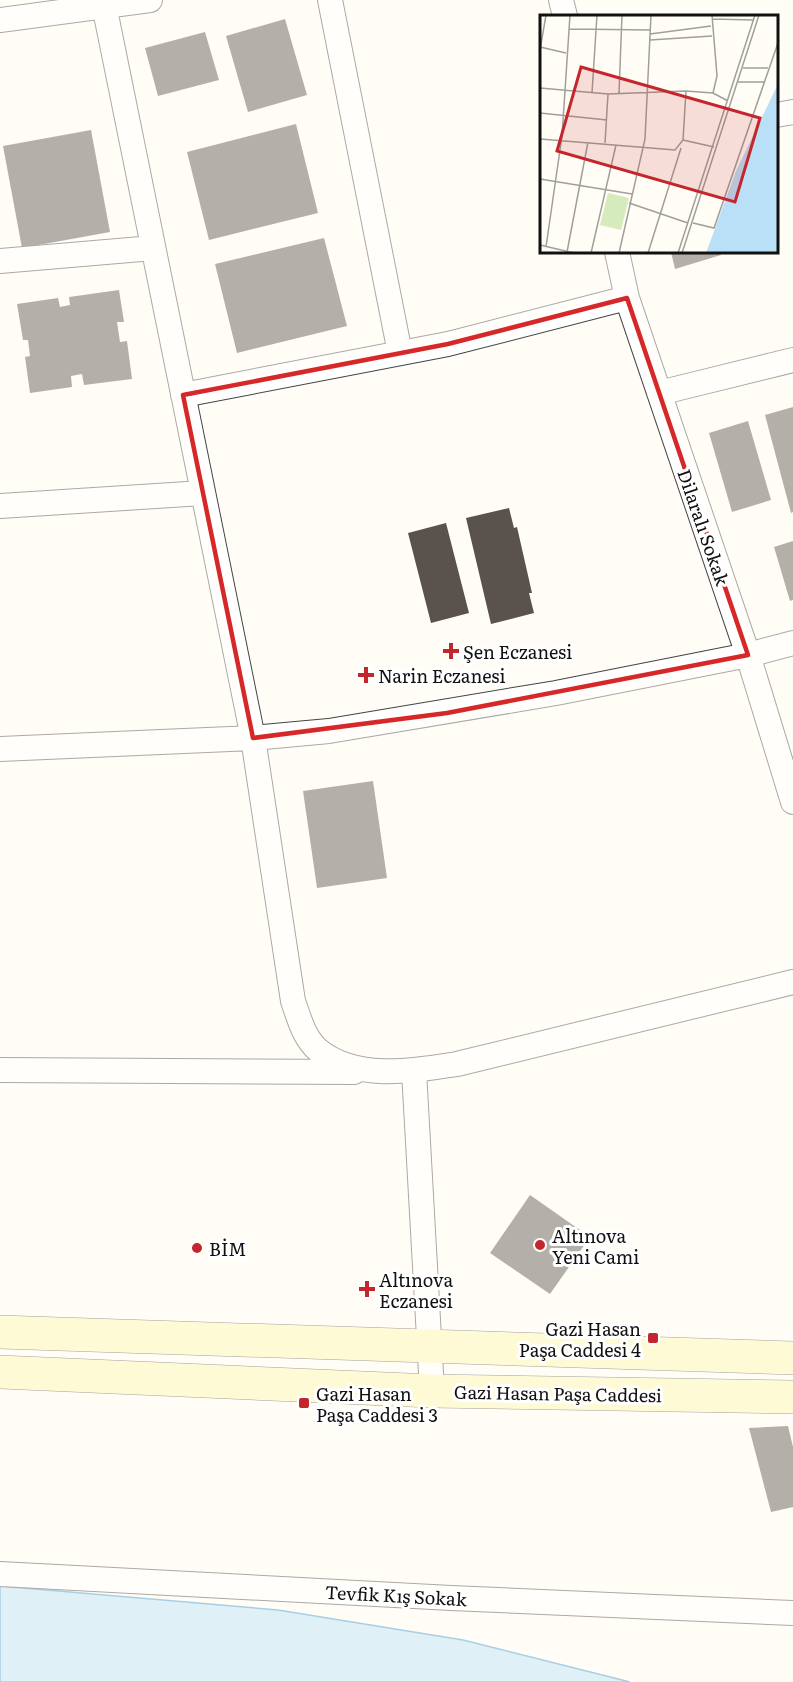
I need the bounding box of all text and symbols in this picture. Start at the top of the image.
inset map [540,15,778,254]
street label: Dilaralı Sokak [671,465,737,590]
place label: Şen Eczanesi [463,638,572,665]
marker: Şen Eczanesi [444,644,458,658]
place label: Narin Eczanesi [378,662,505,689]
marker: Narin Eczanesi [359,668,373,682]
place label: Altınova Yeni Cami [552,1222,639,1270]
place label: BİM [209,1235,246,1262]
marker: Altınova Yeni Cami [533,1238,547,1252]
marker: BİM [190,1241,204,1255]
place label: Altınova Eczanesi [379,1266,453,1314]
marker: Altınova Eczanesi [360,1282,374,1296]
place label: Gazi Hasan Paşa Caddesi 4 [519,1315,641,1363]
marker: Gazi Hasan Paşa Caddesi 4 [646,1331,660,1345]
street label: Gazi Hasan Paşa Caddesi [454,1378,662,1408]
place label: Gazi Hasan Paşa Caddesi 3 [316,1380,438,1428]
marker: Gazi Hasan Paşa Caddesi 3 [297,1396,311,1410]
street label: Tevfik Kış Sokak [324,1578,469,1612]

